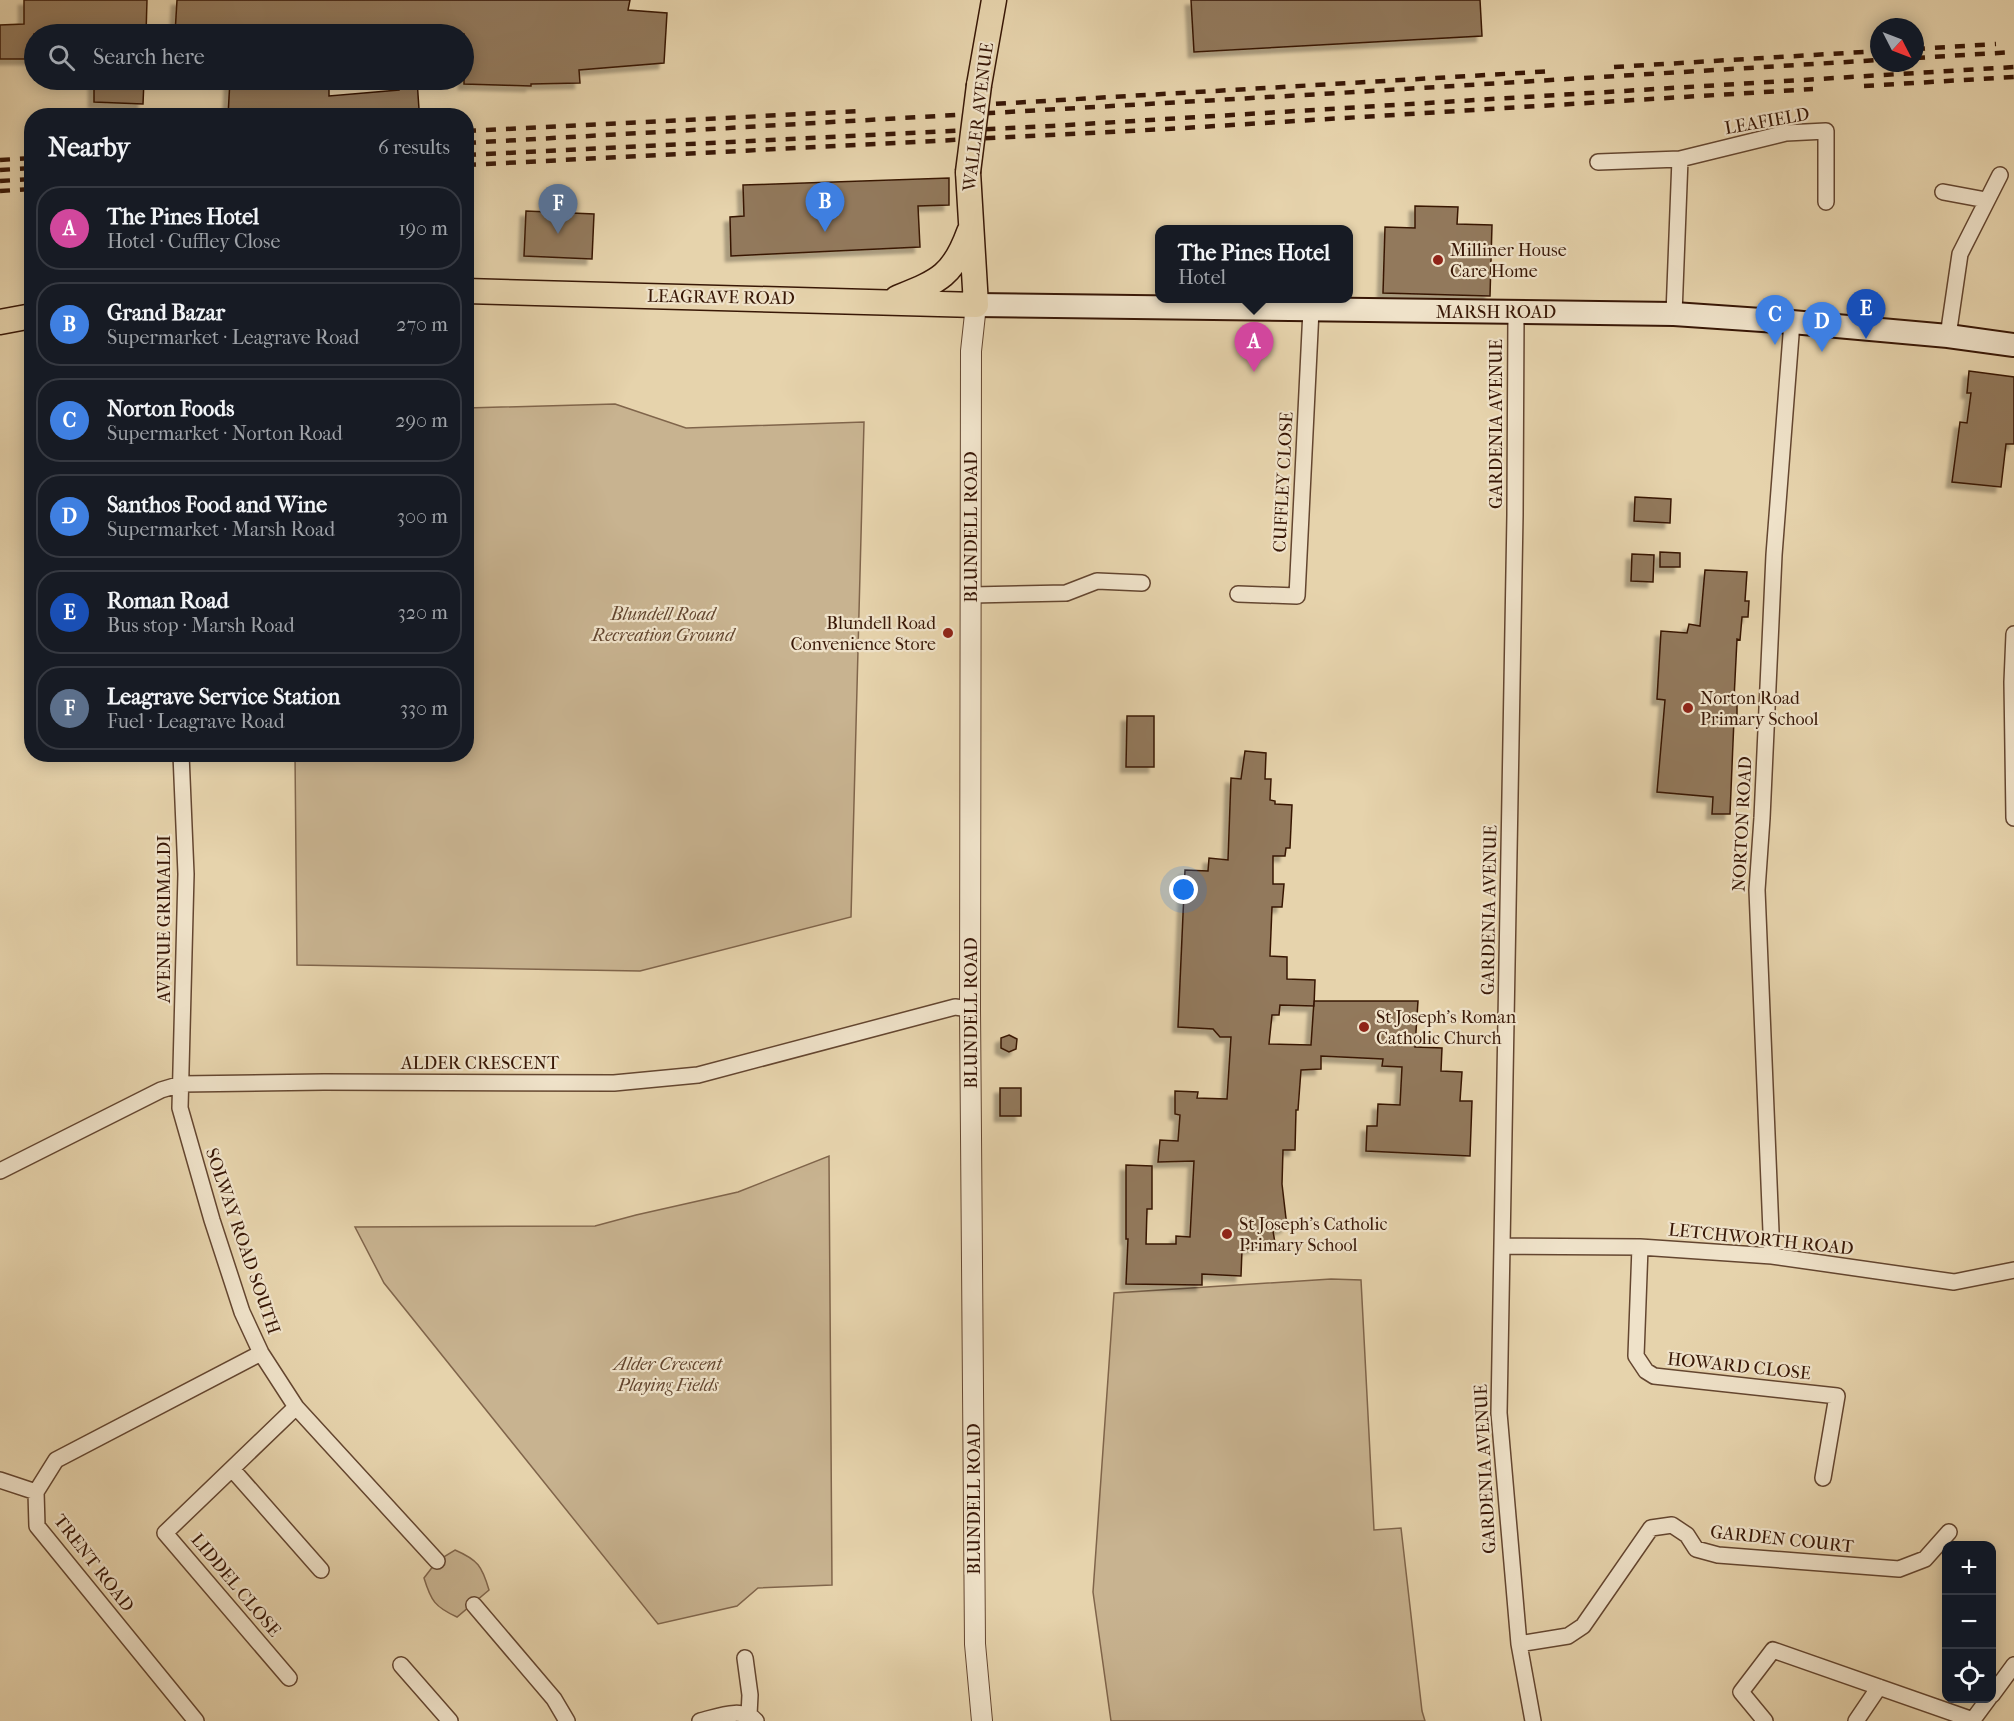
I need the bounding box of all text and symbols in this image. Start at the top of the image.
north arrow [1870,18,1924,72]
search box [24,24,474,90]
icon: search [45,41,78,74]
street label: WALLER AVENUE [959,41,998,194]
text: Search here [93,44,205,70]
street label: LEAFIELD [1723,104,1811,139]
text: Nearby [48,132,130,163]
text: 6 results [378,136,450,159]
pin: B [806,182,844,232]
pin: F [538,184,578,234]
text: The Pines Hotel [107,204,259,230]
text: A [63,217,76,240]
text: 190 m [398,217,448,240]
popup [1155,225,1353,303]
text: Hotel · Cuffley Close [107,230,280,253]
text: The Pines Hotel [1178,240,1330,266]
place label: Milliner House Care Home [1450,240,1567,282]
marker: Milliner House Care Home [1431,253,1445,267]
text: Hotel [1178,266,1226,289]
street label: LEAGRAVE ROAD [647,286,795,309]
pin: E [1846,290,1886,339]
pin: C [1756,296,1794,345]
text: Grand Bazar [107,300,225,326]
street label: MARSH ROAD [1436,302,1556,323]
pin: D [1802,302,1842,352]
text: B [63,313,76,336]
text: 270 m [396,313,448,336]
pin: A [1234,322,1274,372]
text: Supermarket · Leagrave Road [107,326,360,349]
street label: GARDENIA AVENUE [1486,339,1507,509]
text: Norton Foods [107,396,234,422]
text: C [63,409,76,432]
text: 290 m [395,409,448,432]
street label: CUFFLEY CLOSE [1269,411,1298,553]
text: Supermarket · Norton Road [107,422,343,445]
street label: BLUNDELL ROAD [961,451,982,603]
text: Santhos Food and Wine [107,492,327,518]
text: D [62,505,77,528]
text: 300 m [397,505,448,528]
text: Supermarket · Marsh Road [107,518,335,541]
text: Roman Road [107,588,229,614]
text: E [63,601,76,624]
text: 320 m [398,601,448,624]
park label: Blundell Road Recreation Ground [591,604,737,646]
place label: Blundell Road Convenience Store [790,613,936,655]
text: Bus stop · Marsh Road [107,614,295,637]
marker: Blundell Road Convenience Store [941,626,955,640]
text: Leagrave Service Station [107,684,340,710]
place label: Norton Road Primary School [1700,688,1819,730]
text: F [64,697,75,720]
text: 330 m [400,697,448,720]
marker: Norton Road Primary School [1681,701,1695,715]
text: Fuel · Leagrave Road [107,710,285,733]
street label: NORTON ROAD [1728,756,1757,892]
street label: GARDENIA AVENUE [1478,825,1501,995]
street label: AVENUE GRIMALDI [154,835,175,1004]
your location [1169,875,1198,904]
street label: BLUNDELL ROAD [961,937,982,1089]
place label: St Joseph's Roman Catholic Church [1376,1007,1517,1049]
marker: St Joseph's Roman Catholic Church [1357,1020,1371,1034]
street label: ALDER CRESCENT [400,1053,560,1074]
street label: SOLWAY ROAD SOUTH [201,1145,284,1337]
place label: St Joseph's Catholic Primary School [1239,1214,1388,1256]
street label: LETCHWORTH ROAD [1667,1219,1855,1260]
marker: St Joseph's Catholic Primary School [1220,1227,1234,1241]
street label: HOWARD CLOSE [1666,1349,1812,1384]
park label: Alder Crescent Playing Fields [612,1354,723,1396]
street label: GARDENIA AVENUE [1471,1383,1500,1554]
street label: BLUNDELL ROAD [964,1423,985,1575]
street label: TRENT ROAD [49,1510,138,1616]
street label: GARDEN COURT [1709,1522,1856,1558]
street label: LIDDEL CLOSE [186,1530,285,1641]
map controls [1942,1541,1996,1703]
button: + [1942,1541,1996,1595]
button: − [1942,1595,1996,1649]
button: locate [1942,1649,1996,1703]

